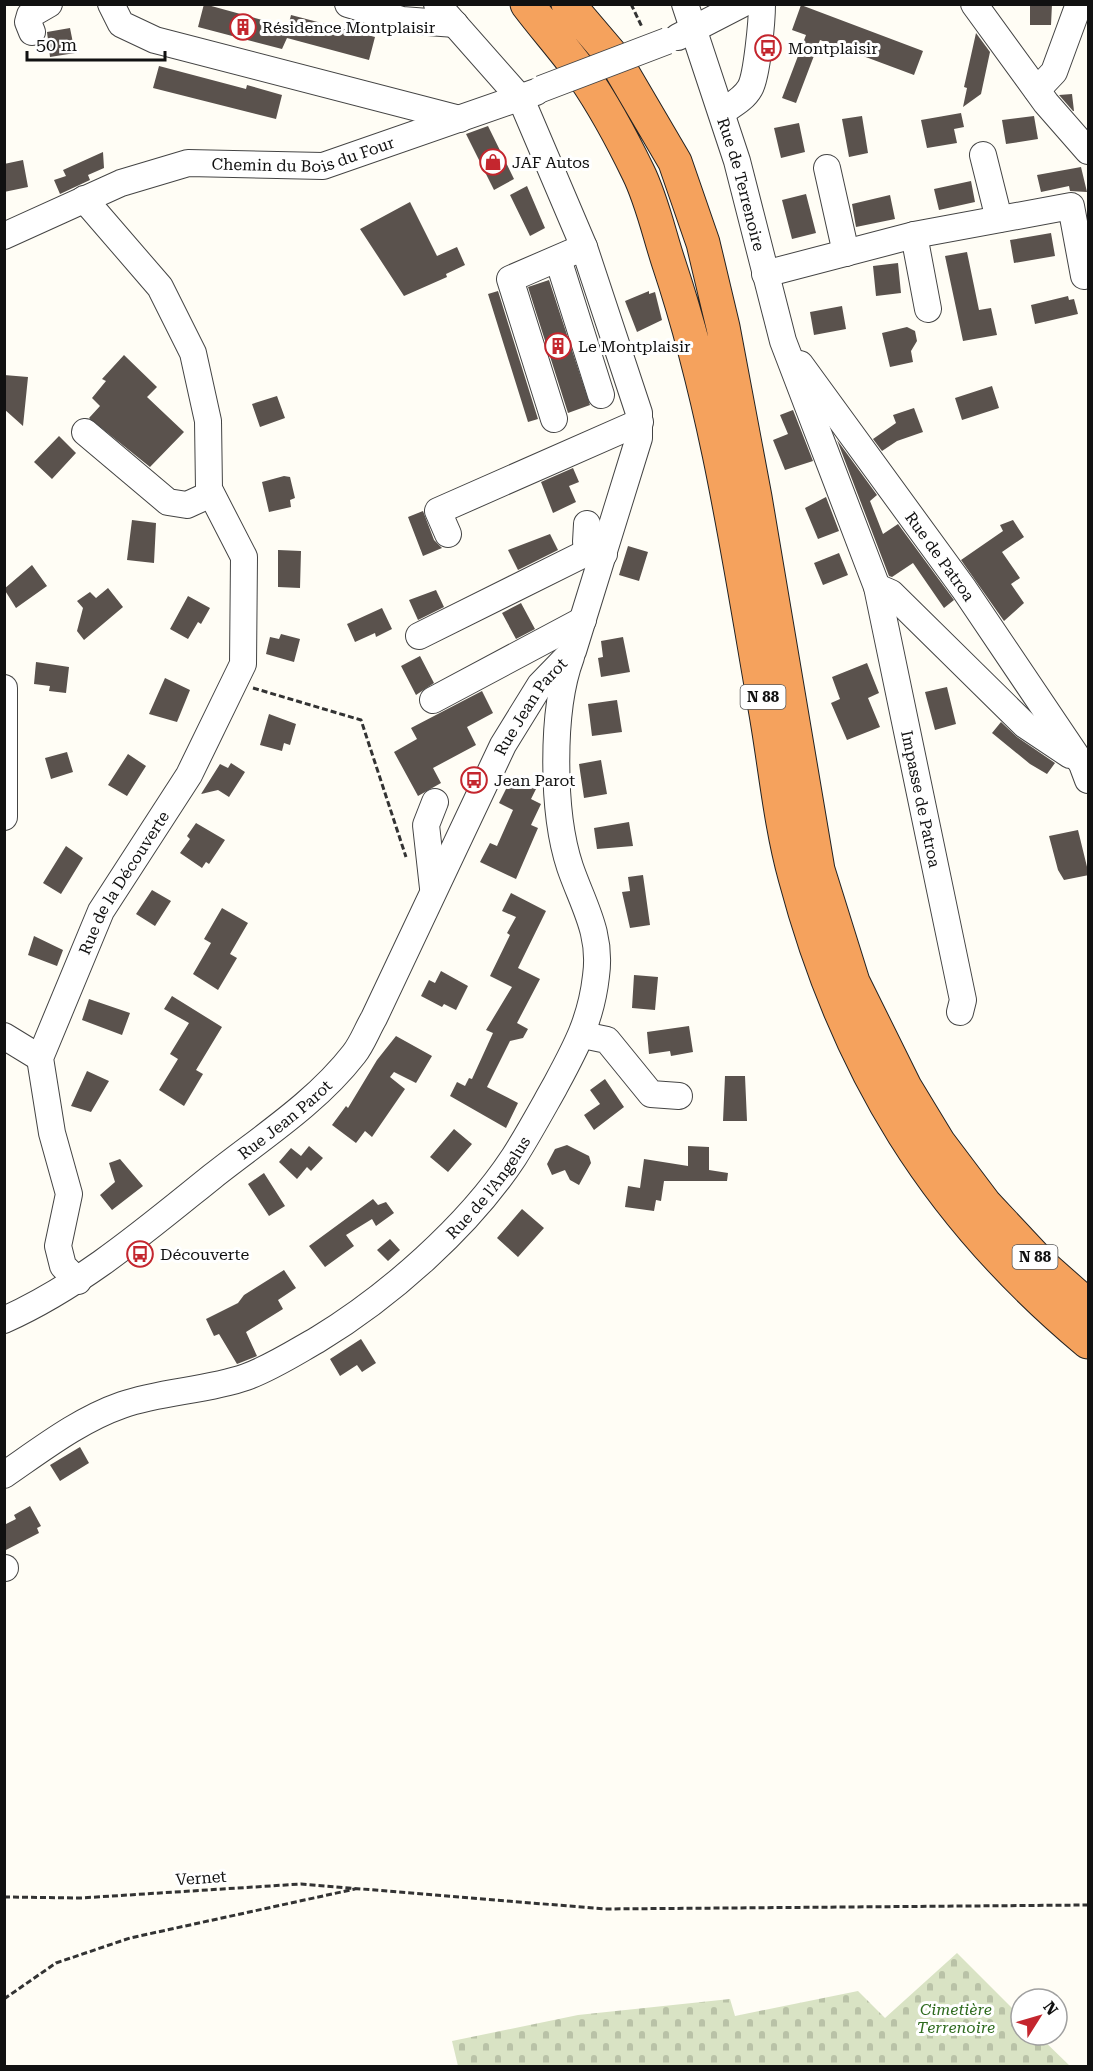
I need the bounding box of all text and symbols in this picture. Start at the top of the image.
building icon: Résidence Montplaisir [228,12,258,42]
place label: Résidence Montplaisir [262,18,436,37]
scale bar [27,24,165,62]
bus stop icon: Montplaisir [753,33,783,63]
text: 50 m [36,34,77,55]
place label: Montplaisir [788,39,878,58]
street label: Rue de Terrenoire [714,115,769,253]
street label: Chemin du Bois du Four [211,132,397,176]
shop icon: JAF Autos [478,147,508,177]
place label: JAF Autos [512,153,590,172]
building icon: Le Montplaisir [543,331,573,361]
place label: Le Montplaisir [578,337,691,356]
street label: Rue de Patroa [901,508,979,605]
street label: Rue Jean Parot [490,654,571,758]
road number: N 88 [740,685,786,709]
street label: Impasse de Patroa [898,729,945,870]
bus stop icon: Jean Parot [459,765,489,795]
place label: Jean Parot [494,771,575,790]
street label: Rue de la Découverte [74,807,173,957]
street label: Rue Jean Parot [234,1076,335,1163]
street label: Rue de l'Angelus [442,1132,534,1242]
bus stop icon: Découverte [125,1239,155,1269]
place label: Découverte [160,1245,249,1264]
road number: N 88 [1012,1245,1058,1269]
street label: Vernet [175,1867,227,1889]
north arrow [1009,1987,1069,2047]
text: N [1039,1998,1062,2019]
park label: Cimetière Terrenoire [917,2000,995,2037]

